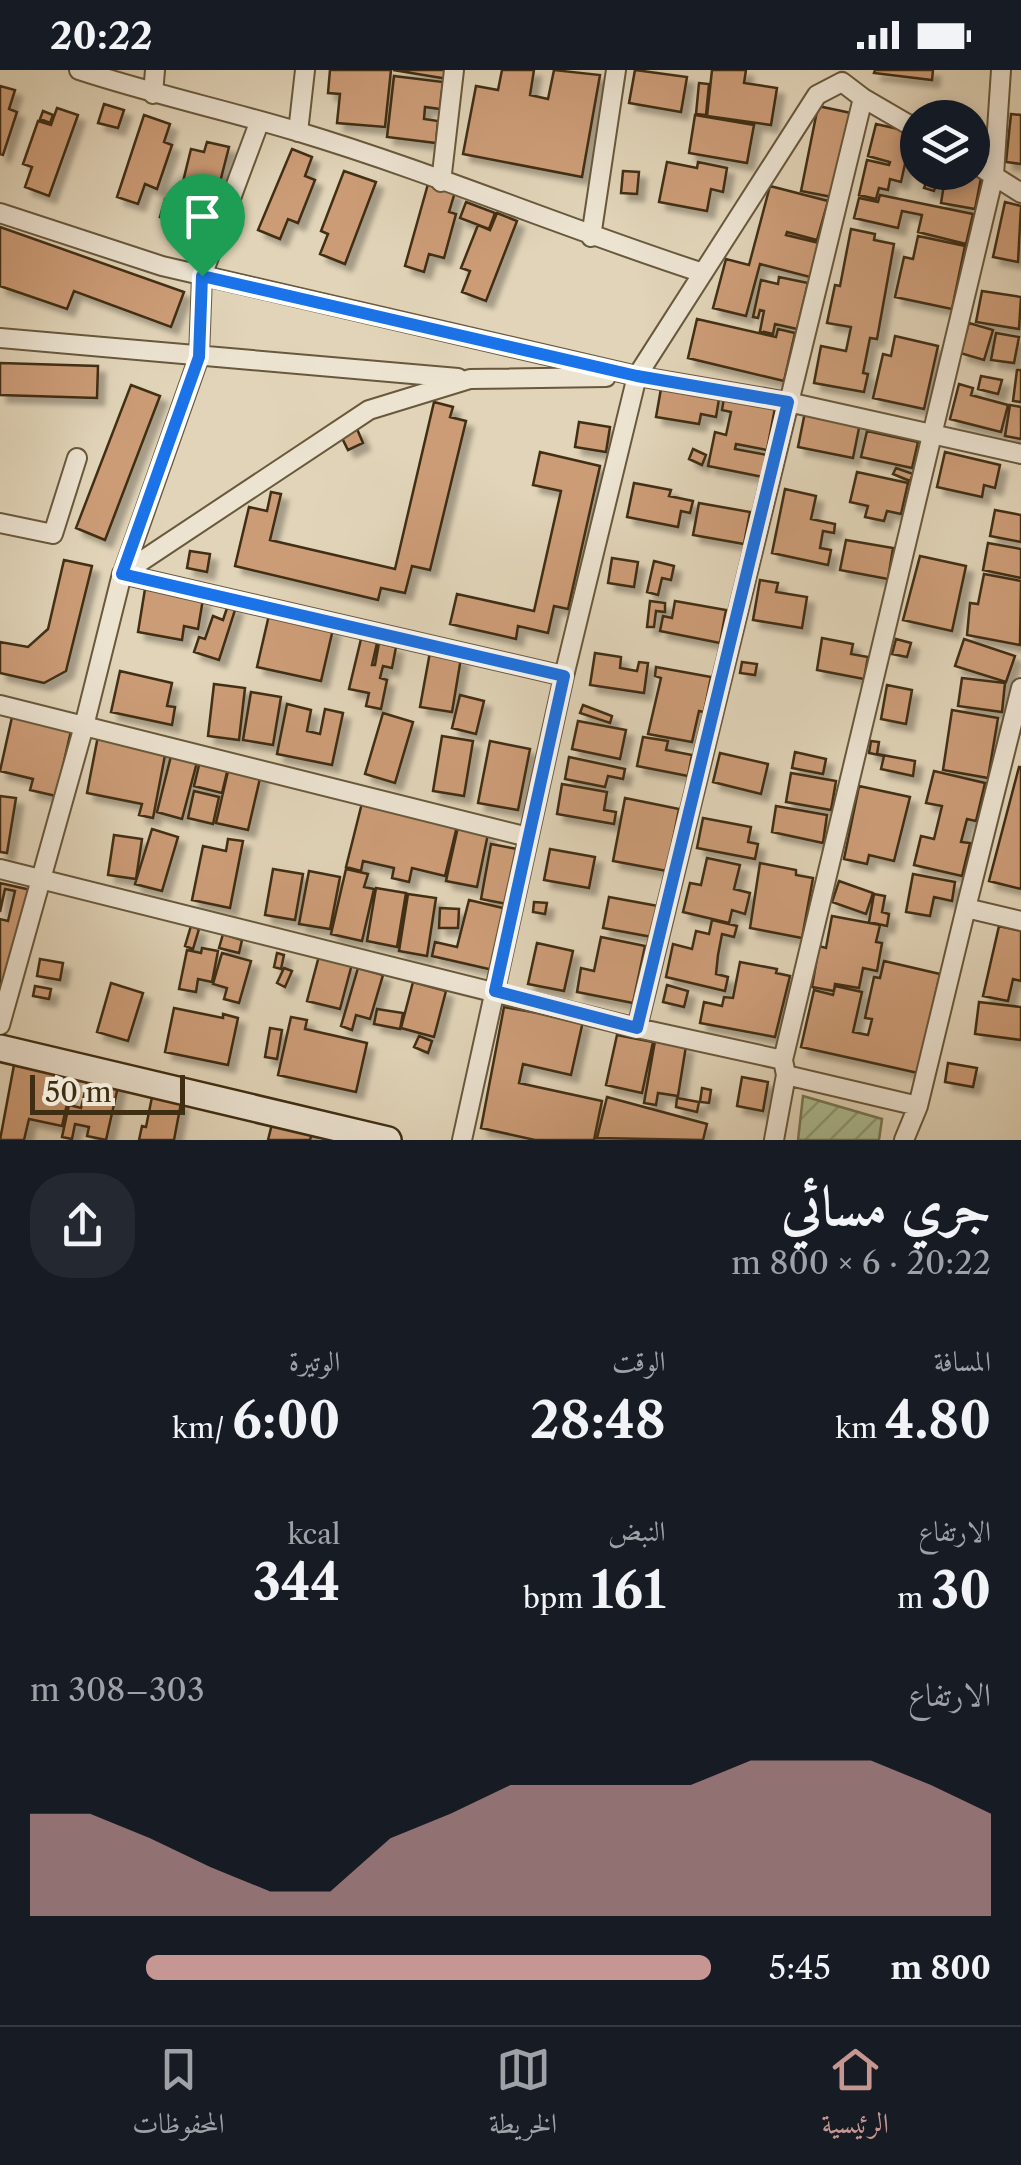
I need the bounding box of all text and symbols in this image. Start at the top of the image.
text: 20:22 [50,12,153,59]
map controls [900,100,990,190]
button: layers [900,100,990,190]
pin [160,174,245,277]
icon: arrive [175,189,230,244]
scale bar [30,1070,185,1114]
text: 50 m [45,1075,112,1109]
text: جري مسائي [781,1172,991,1239]
button: share [30,1173,135,1278]
text: 20:22 · 6 × 800 m [731,1243,991,1282]
text: الوتيرة [289,1344,340,1378]
text: الوقت [612,1344,666,1378]
text: المسافة [934,1344,991,1378]
text: 6:00 [232,1389,340,1451]
text: 28:48 [530,1389,666,1451]
text: 4.80 [885,1389,991,1451]
text: /km [172,1411,232,1445]
text: km [835,1411,885,1445]
text: النبض [608,1514,666,1548]
text: الارتفاع [918,1514,991,1548]
text: kcal [287,1517,340,1551]
text: 344 [253,1551,340,1613]
text: 161 [591,1559,666,1621]
text: 30 [931,1559,991,1621]
text: bpm [523,1581,591,1615]
text: m [897,1581,931,1615]
text: 303–308 m [30,1670,205,1709]
text: الارتفاع [908,1675,991,1714]
text: 5:45 [769,1948,831,1987]
text: 800 m [891,1948,991,1987]
tab: المحفوظات [132,2042,225,2151]
tab: الخريطة [489,2042,557,2151]
tab: الرئيسية [822,2042,889,2151]

